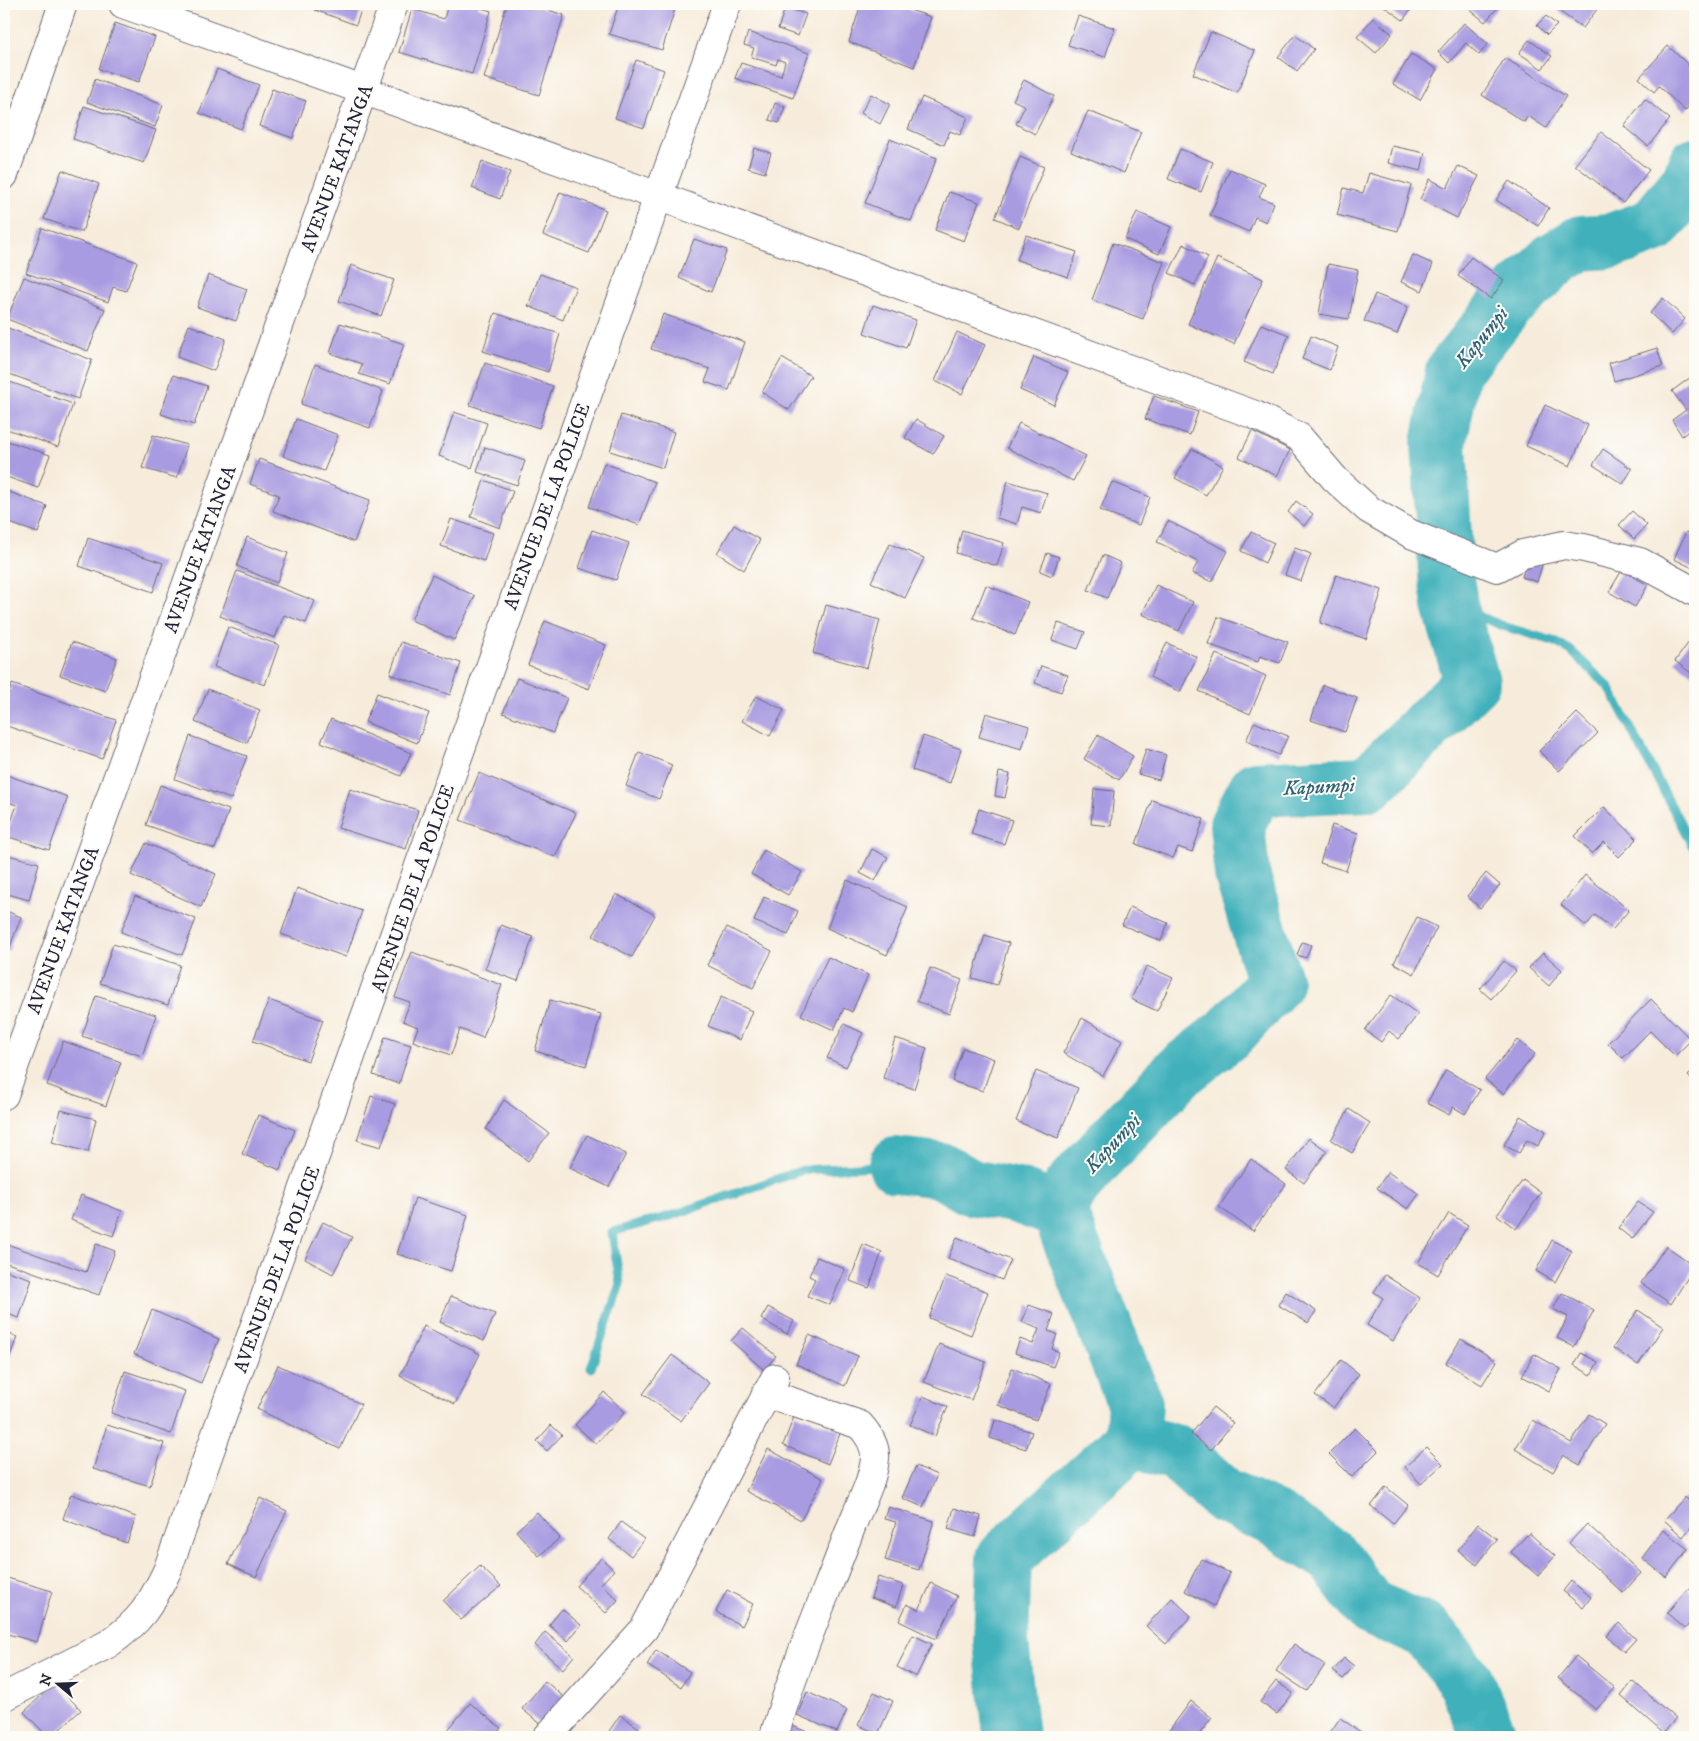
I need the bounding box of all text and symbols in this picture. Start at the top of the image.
street label: AVENUE KATANGA [296,81,379,255]
water label: Kapumpi [1449,301,1515,374]
street label: AVENUE DE LA POLICE [499,400,596,613]
street label: AVENUE KATANGA [159,462,242,636]
water label: Kapumpi [1282,773,1357,802]
street label: AVENUE DE LA POLICE [367,782,460,995]
street label: AVENUE KATANGA [22,843,105,1017]
water label: Kapumpi [1079,1108,1148,1179]
street label: AVENUE DE LA POLICE [229,1163,326,1376]
north arrow [32,1658,82,1708]
text: N [36,1671,57,1688]

